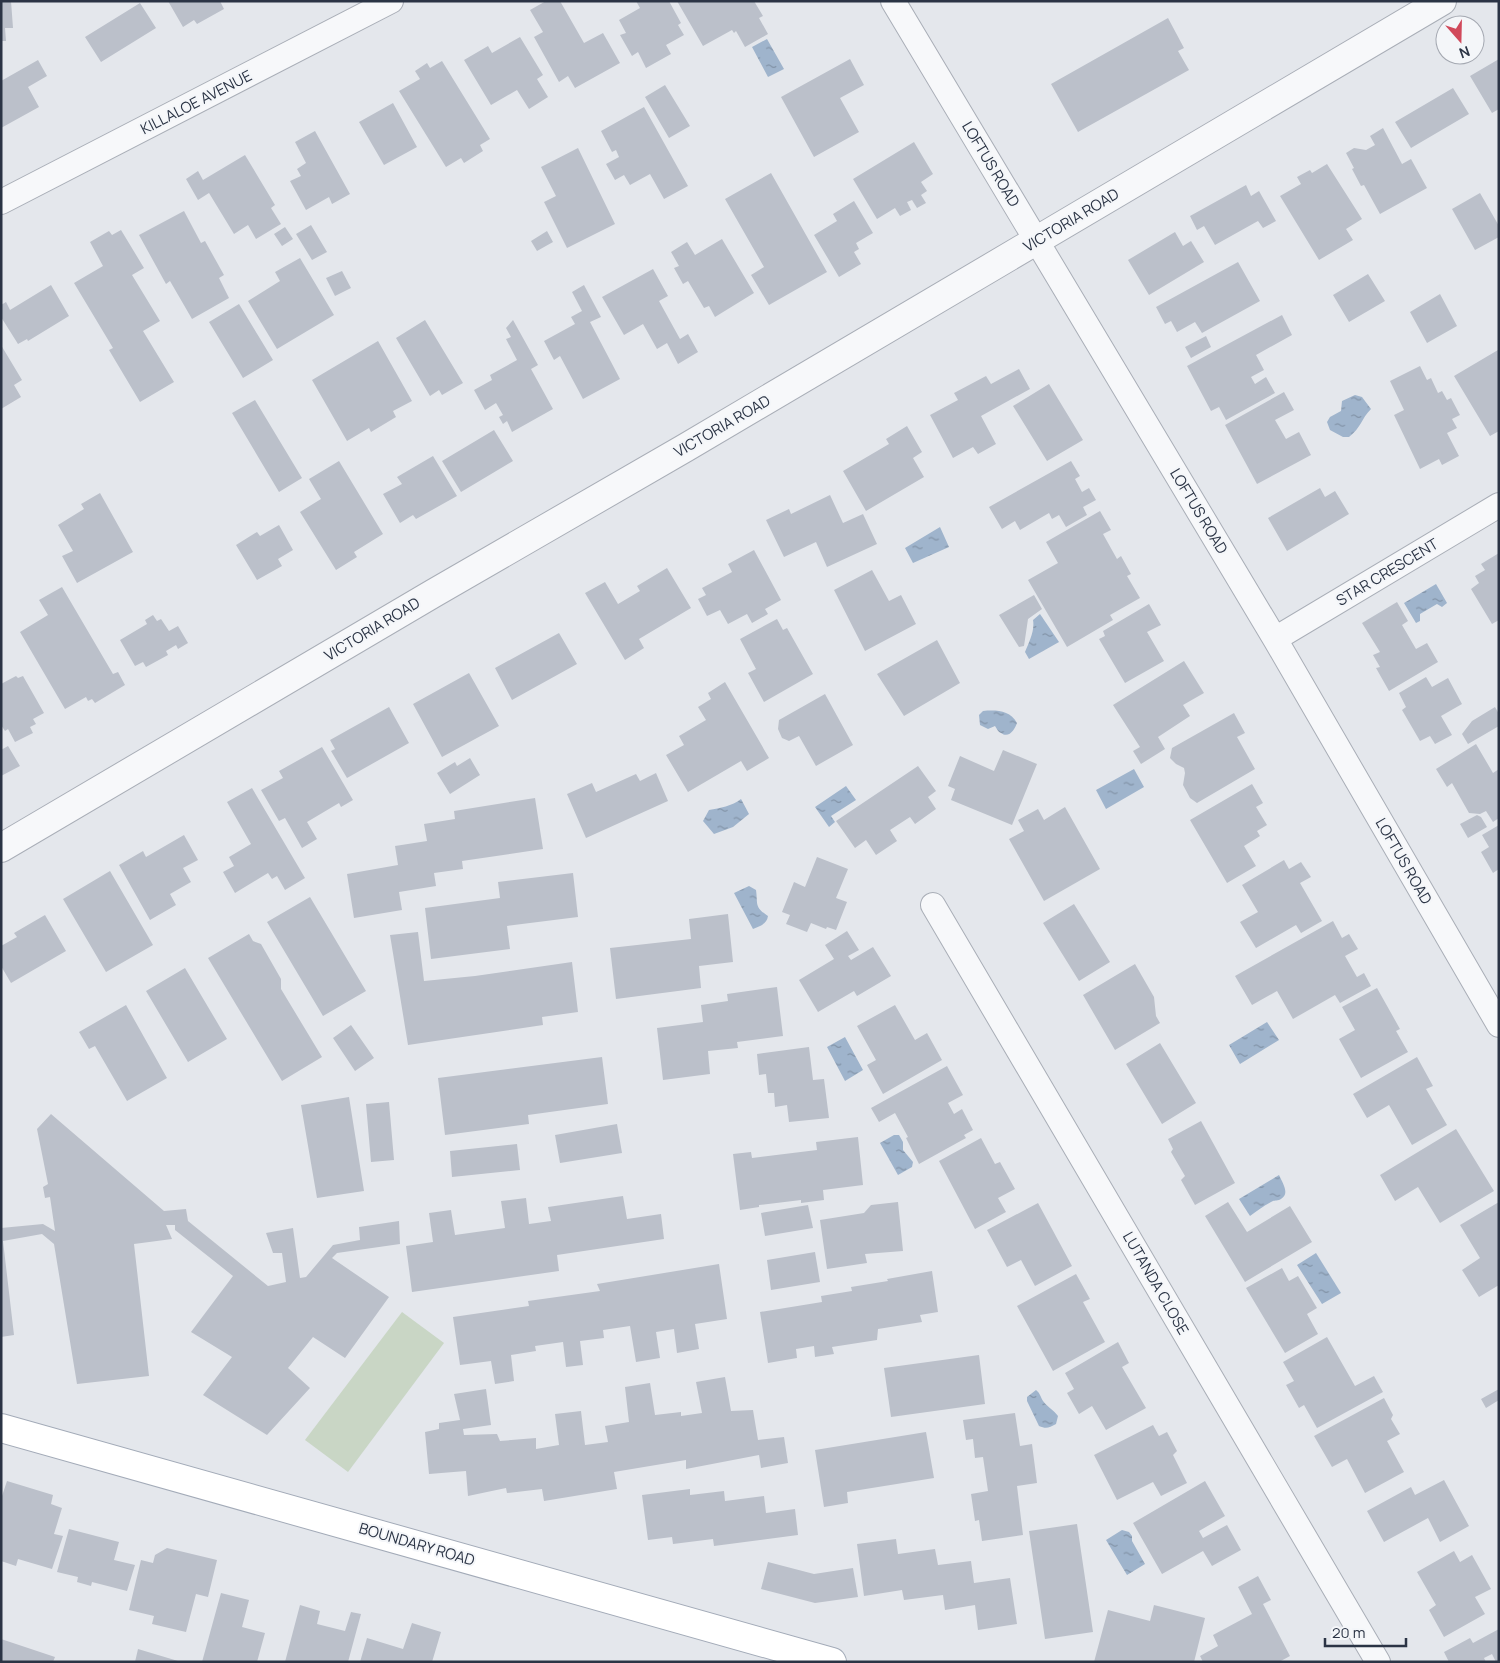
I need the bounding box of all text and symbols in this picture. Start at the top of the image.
north arrow [1435,15,1485,65]
text: N [1457,42,1473,63]
street label: KILLALOE AVENUE [137,65,255,139]
street label: LOFTUS ROAD [957,117,1025,211]
street label: VICTORIA ROAD [1019,183,1123,257]
street label: VICTORIA ROAD [670,390,774,462]
street label: LOFTUS ROAD [1165,464,1233,558]
street label: STAR CRESCENT [1332,533,1442,611]
street label: VICTORIA ROAD [320,592,424,666]
street label: LOFTUS ROAD [1371,814,1437,908]
street label: LUTANDA CLOSE [1118,1228,1194,1338]
street label: BOUNDARY ROAD [357,1517,477,1571]
scale bar [1325,1616,1406,1648]
text: 20 m [1332,1622,1365,1643]

